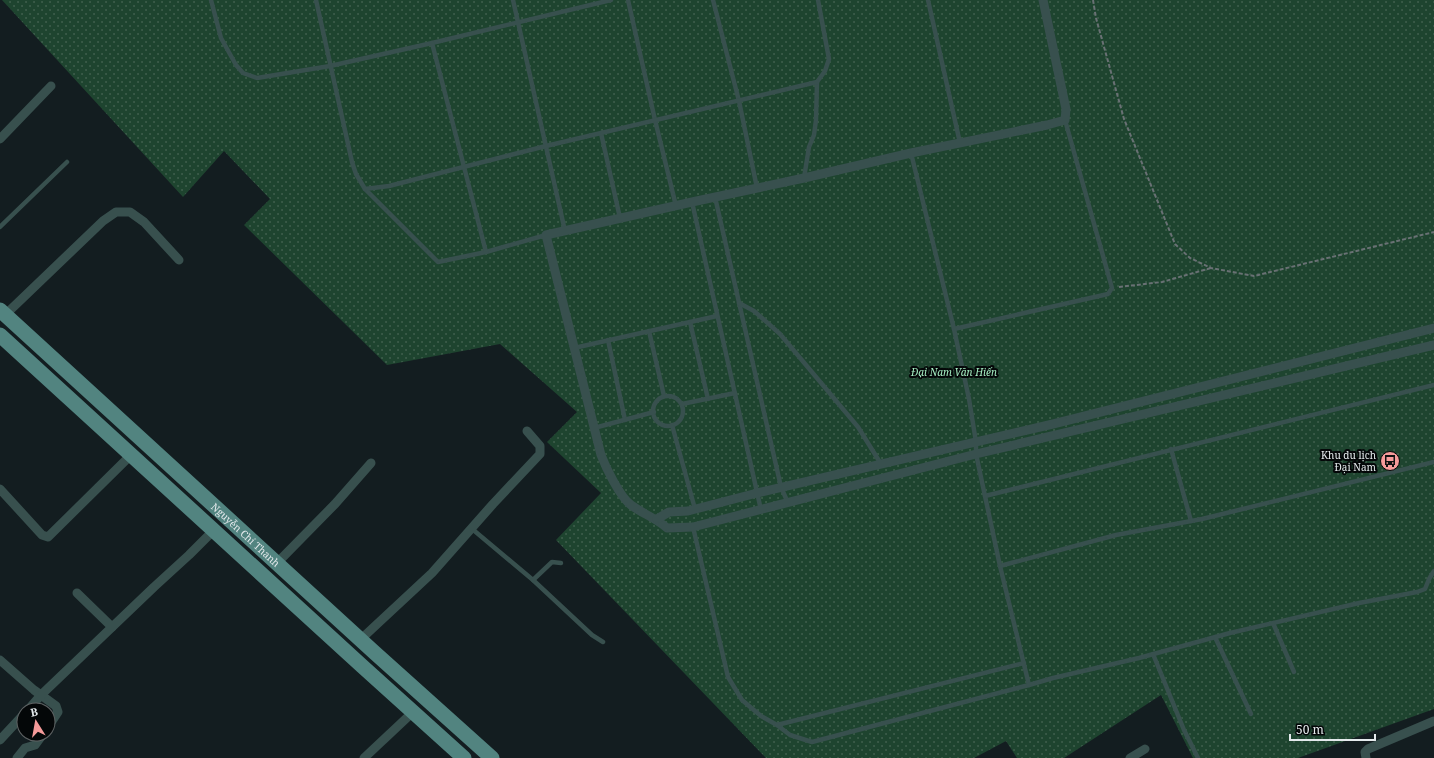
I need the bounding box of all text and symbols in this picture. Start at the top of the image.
park label: Đại Nam Văn Hiến [910,365,997,379]
place label: Khu du lịch Đại Nam [1321,448,1377,474]
bus stop icon: Khu du lịch Đại Nam [1379,450,1401,472]
street label: Nguyễn Chí Thanh [208,500,284,570]
north arrow [16,702,56,742]
text: B [29,704,39,720]
scale bar [1290,716,1375,742]
text: 50 m [1296,721,1324,738]

